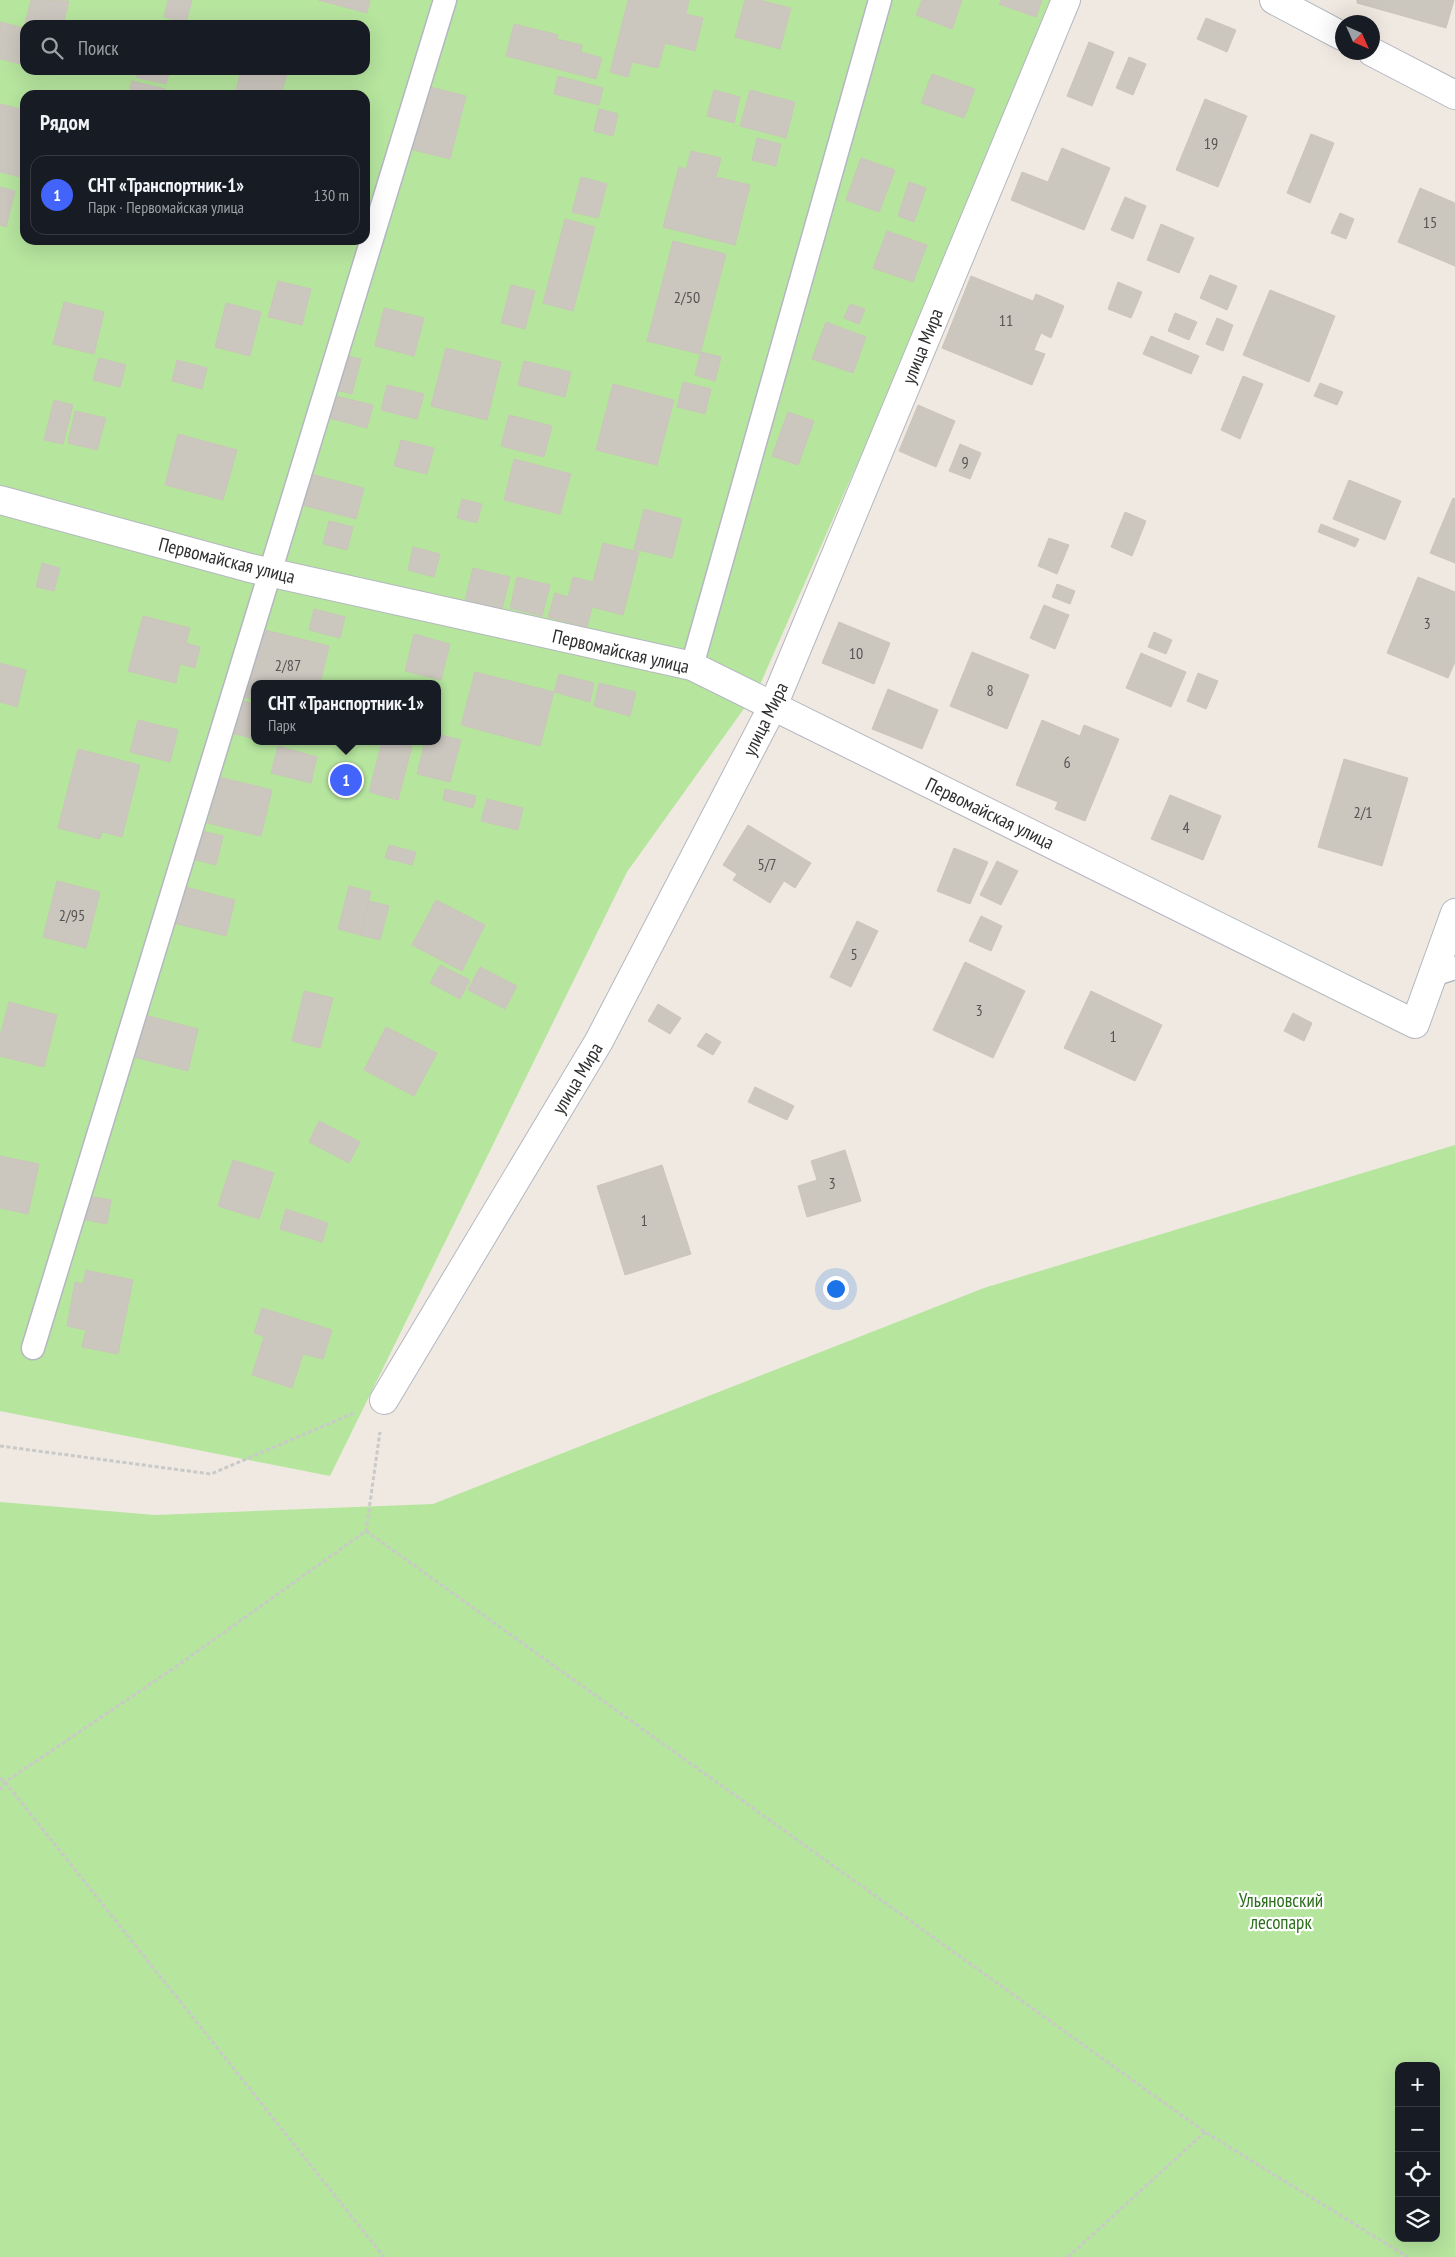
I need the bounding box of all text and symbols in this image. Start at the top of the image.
north arrow [1335,15,1380,60]
search box [20,20,370,75]
icon: search [38,34,66,62]
text: Поиск [78,36,119,60]
text: Рядом [40,109,90,136]
house number: 19 [1204,133,1218,153]
text: СНТ «Транспортник-1» [88,173,244,197]
text: 1 [53,185,61,205]
text: 130 m [314,185,349,205]
text: Парк · Первомайская улица [88,197,244,217]
house number: 15 [1423,212,1437,232]
house number: 2/50 [674,287,700,307]
street label: улица Мира [896,305,948,387]
house number: 11 [999,310,1013,330]
house number: 9 [961,452,969,472]
street label: Первомайская улица [156,531,298,589]
house number: 3 [1423,613,1431,633]
street label: Первомайская улица [550,624,692,678]
house number: 10 [849,643,863,663]
house number: 2/87 [275,655,301,675]
street label: улица Мира [737,678,793,760]
popup [251,680,441,745]
house number: 8 [986,680,994,700]
text: СНТ «Транспортник-1» [268,691,424,715]
text: Парк [268,715,296,735]
house number: 6 [1063,752,1071,772]
pin: 1 [330,761,362,799]
street label: Первомайская улица [922,772,1058,854]
house number: 2/1 [1353,802,1373,822]
house number: 4 [1182,817,1190,837]
house number: 5/7 [757,854,777,874]
house number: 2/95 [59,905,85,925]
house number: 5 [850,944,858,964]
house number: 3 [975,1000,983,1020]
house number: 1 [1109,1026,1117,1046]
street label: улица Мира [546,1038,608,1118]
house number: 3 [828,1173,836,1193]
house number: 1 [640,1210,648,1230]
your location [823,1276,849,1302]
park label: Ульяновский лесопарк [1239,1888,1323,1934]
map controls [1395,2062,1440,2242]
button: + [1395,2062,1440,2107]
button: − [1395,2107,1440,2152]
button: locate [1395,2152,1440,2197]
button: layers [1395,2197,1440,2242]

